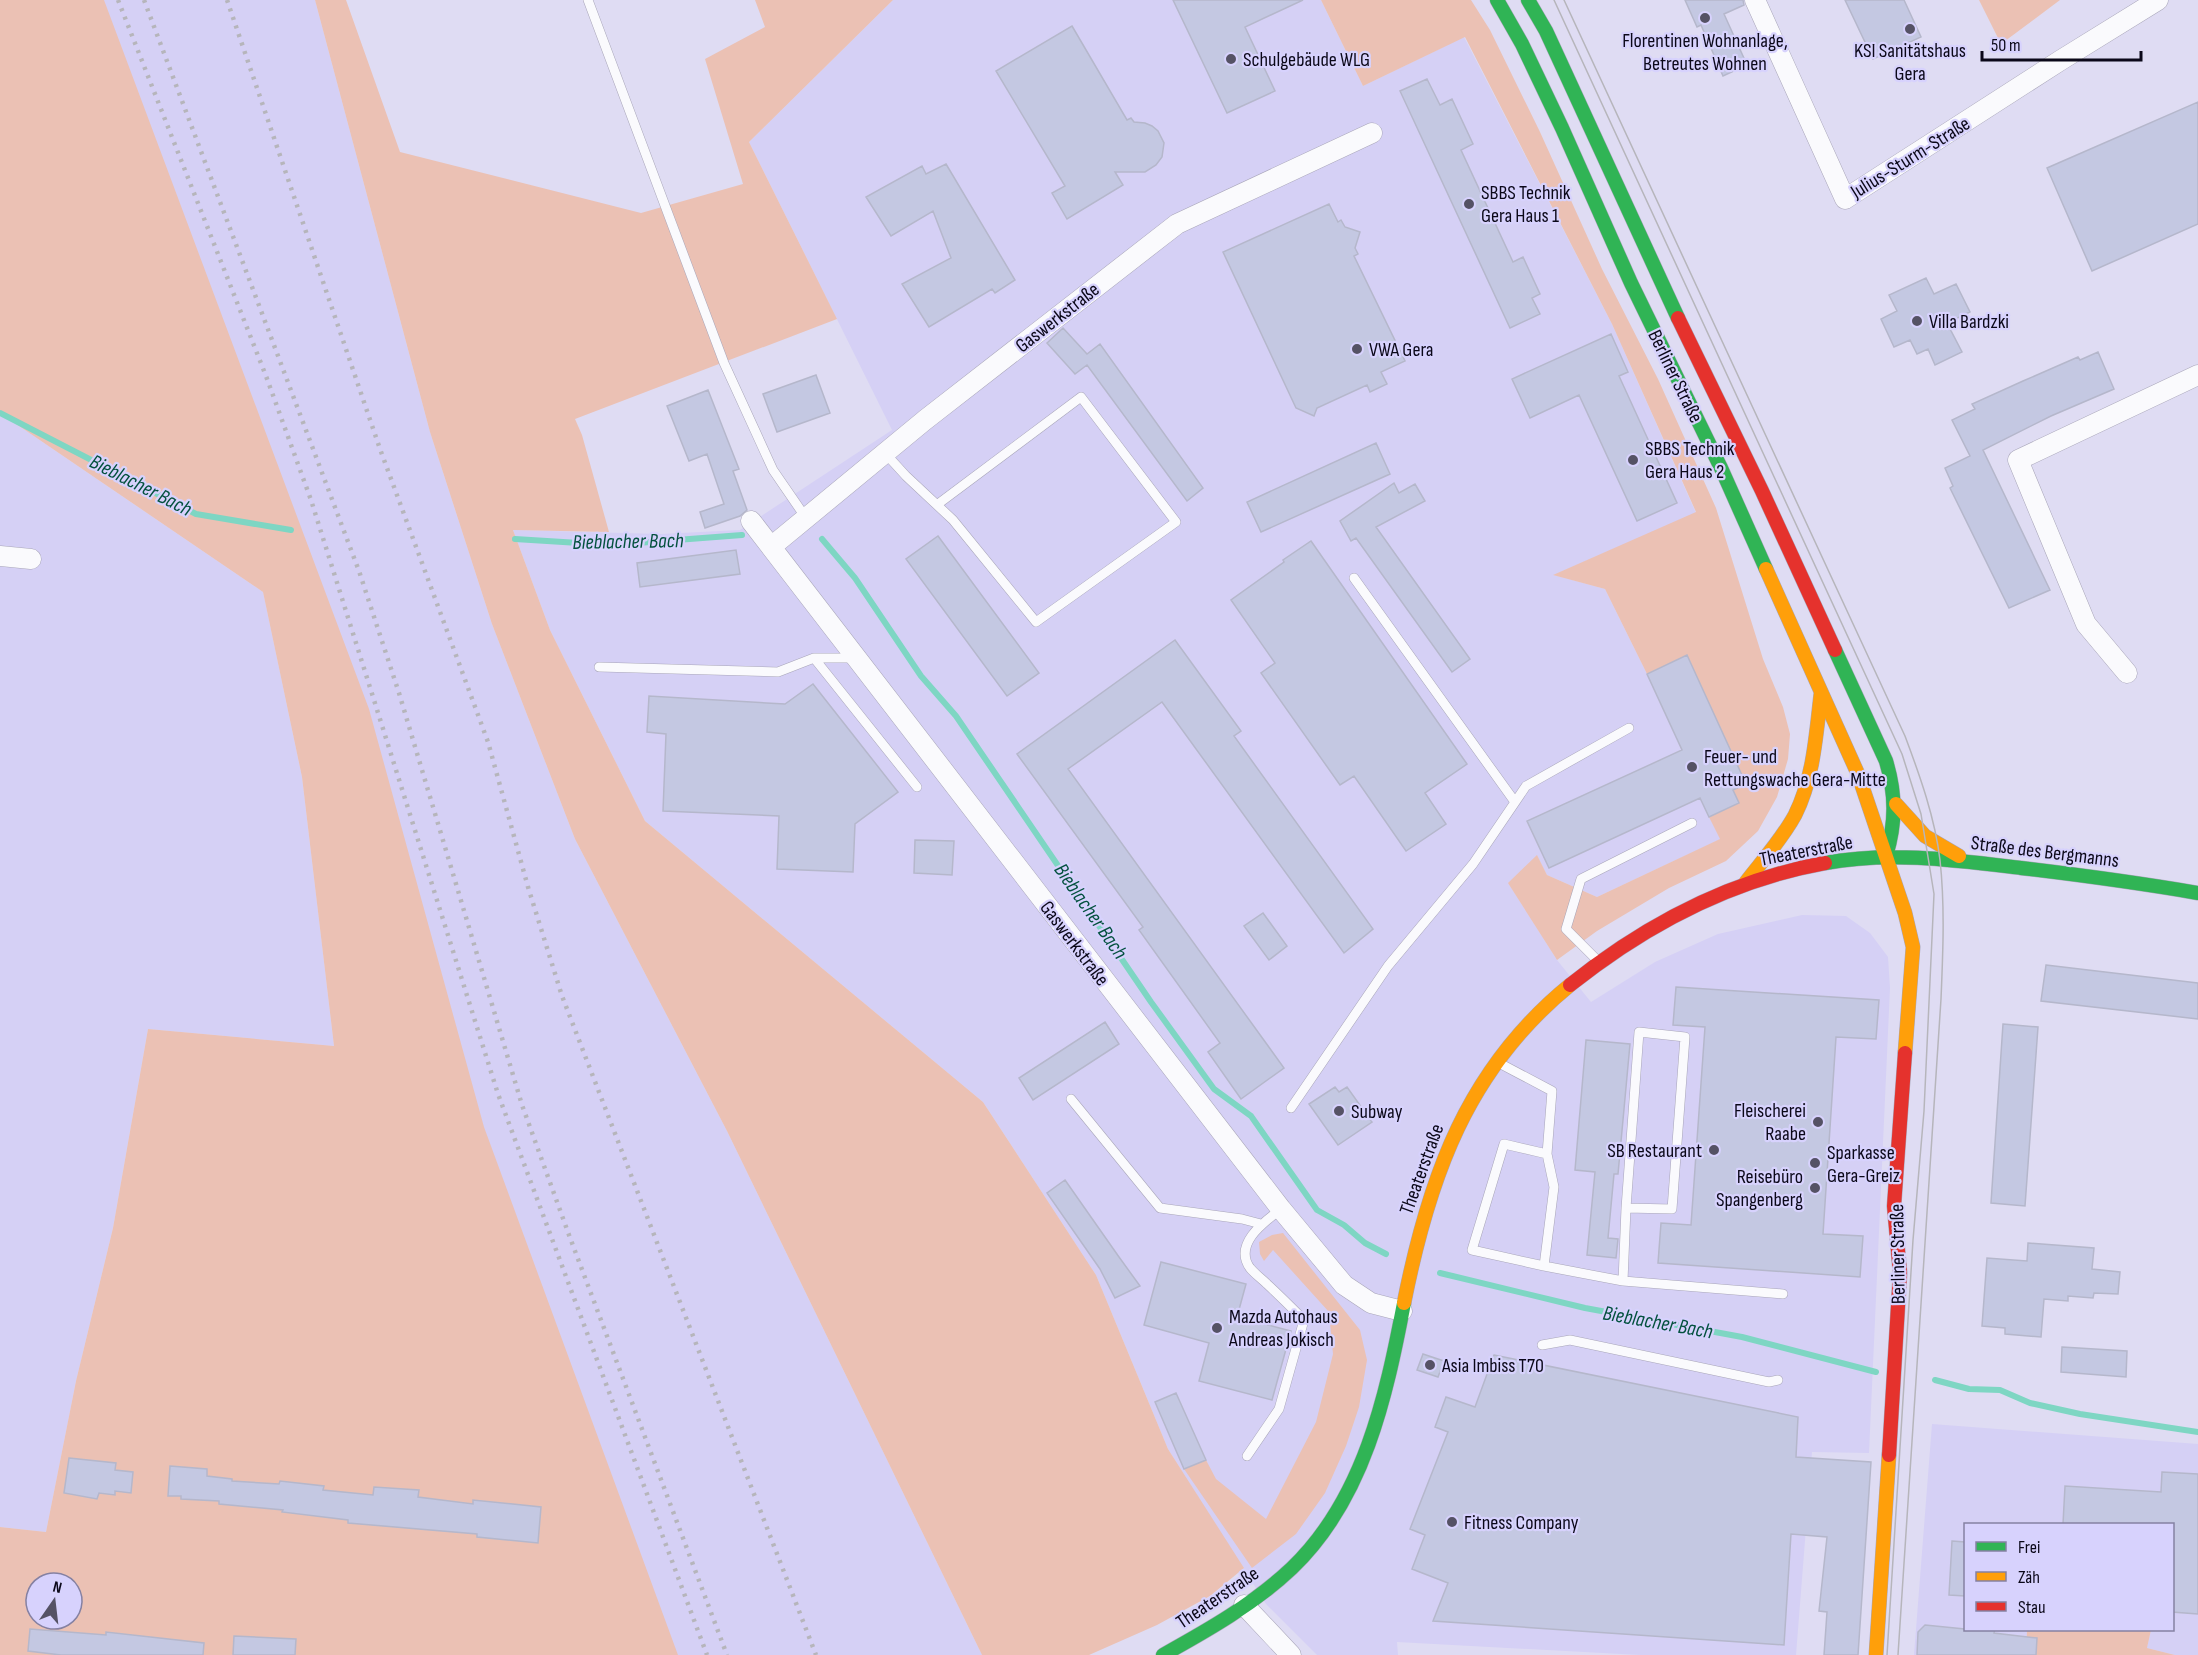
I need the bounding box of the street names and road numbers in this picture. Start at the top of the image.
street label: Julius-Sturm-Straße [1846,112,1975,205]
street label: Gaswerkstraße [1011,278,1104,358]
street label: Berliner Straße [1642,326,1708,427]
street label: Theaterstraße [1758,830,1855,872]
street label: Straße des Bergmanns [1969,831,2120,873]
street label: Gaswerkstraße [1035,896,1114,991]
street label: Theaterstraße [1395,1121,1449,1218]
street label: Berliner Straße [1885,1204,1911,1304]
street label: Theaterstraße [1172,1561,1263,1634]

